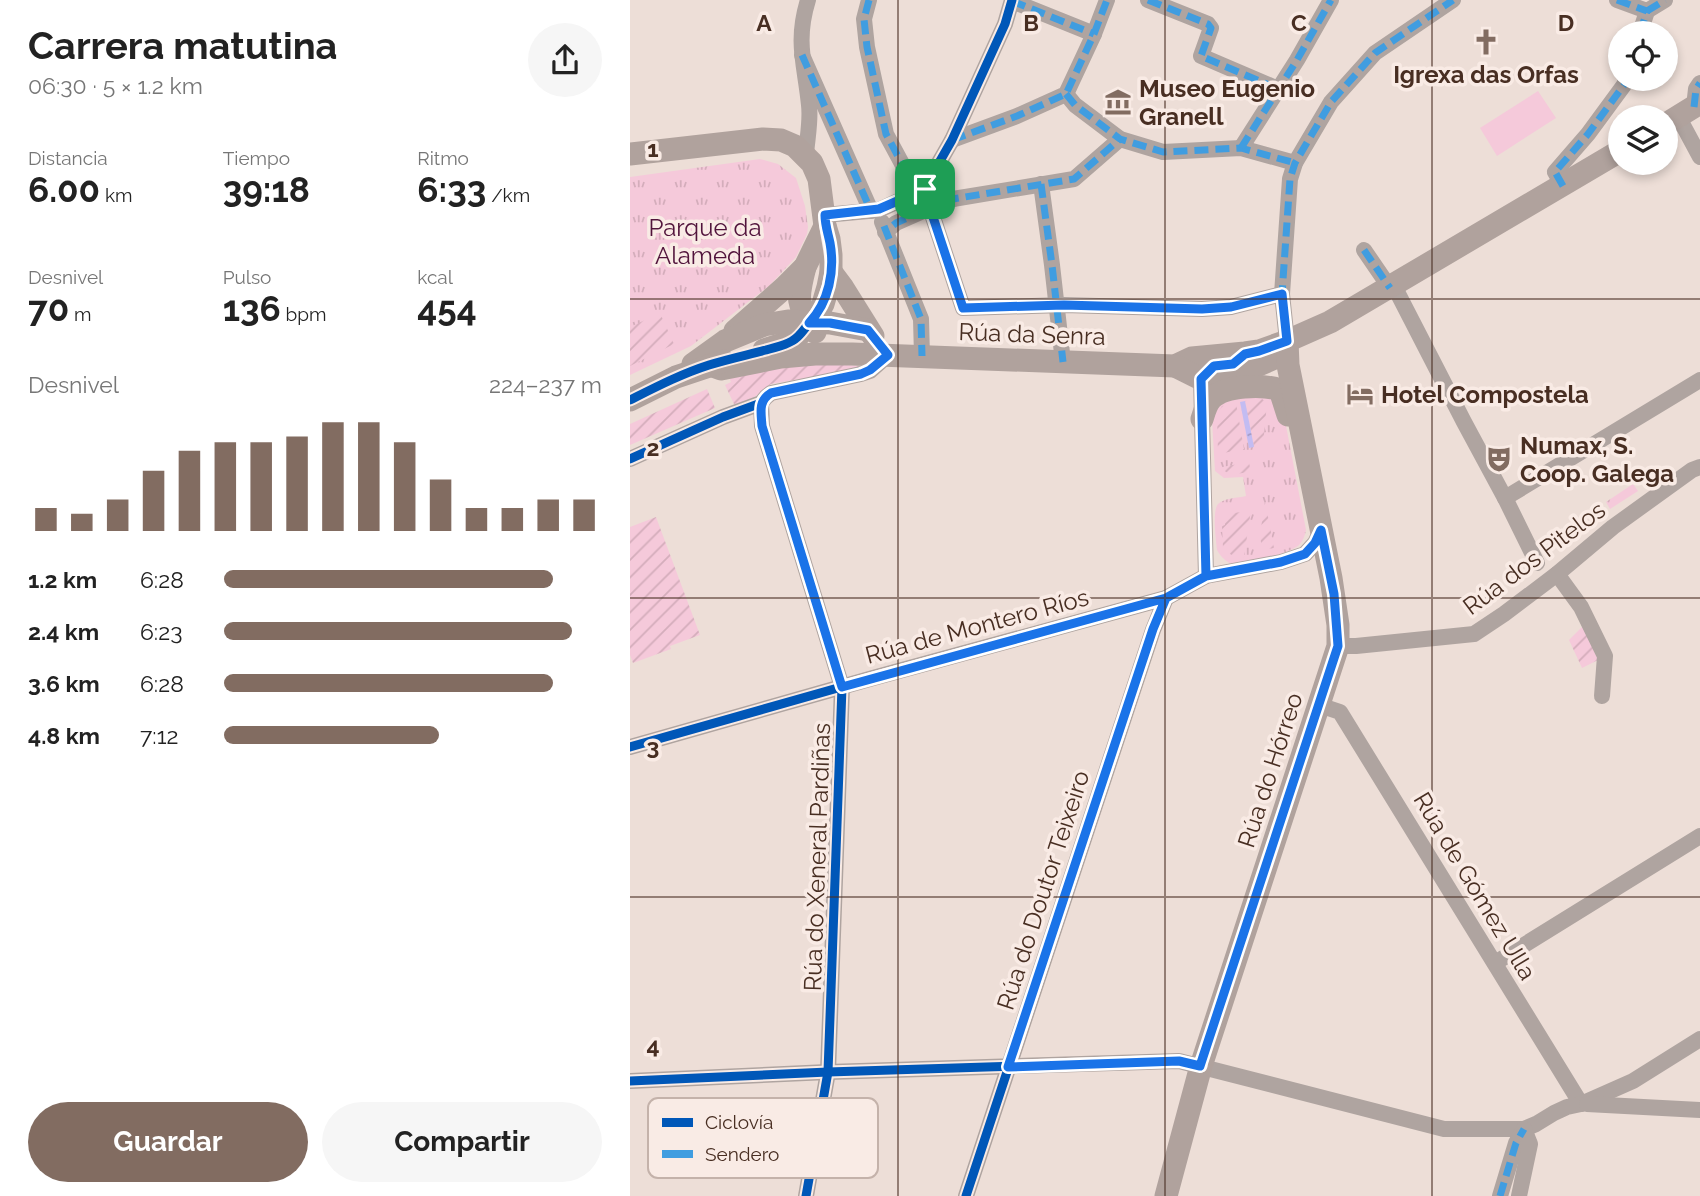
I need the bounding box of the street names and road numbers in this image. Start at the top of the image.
street label: Rúa da Senra [958,317,1106,351]
street label: Rúa dos Pitelos [1457,495,1611,621]
street label: Rúa de Montero Ríos [862,582,1092,670]
street label: Rúa do Hórreo [1231,689,1309,851]
street label: Rúa do Xeneral Pardiñas [798,722,836,992]
street label: Rúa do Doutor Teixeiro [991,767,1095,1013]
street label: Rúa de Gómez Ulla [1408,787,1542,985]

